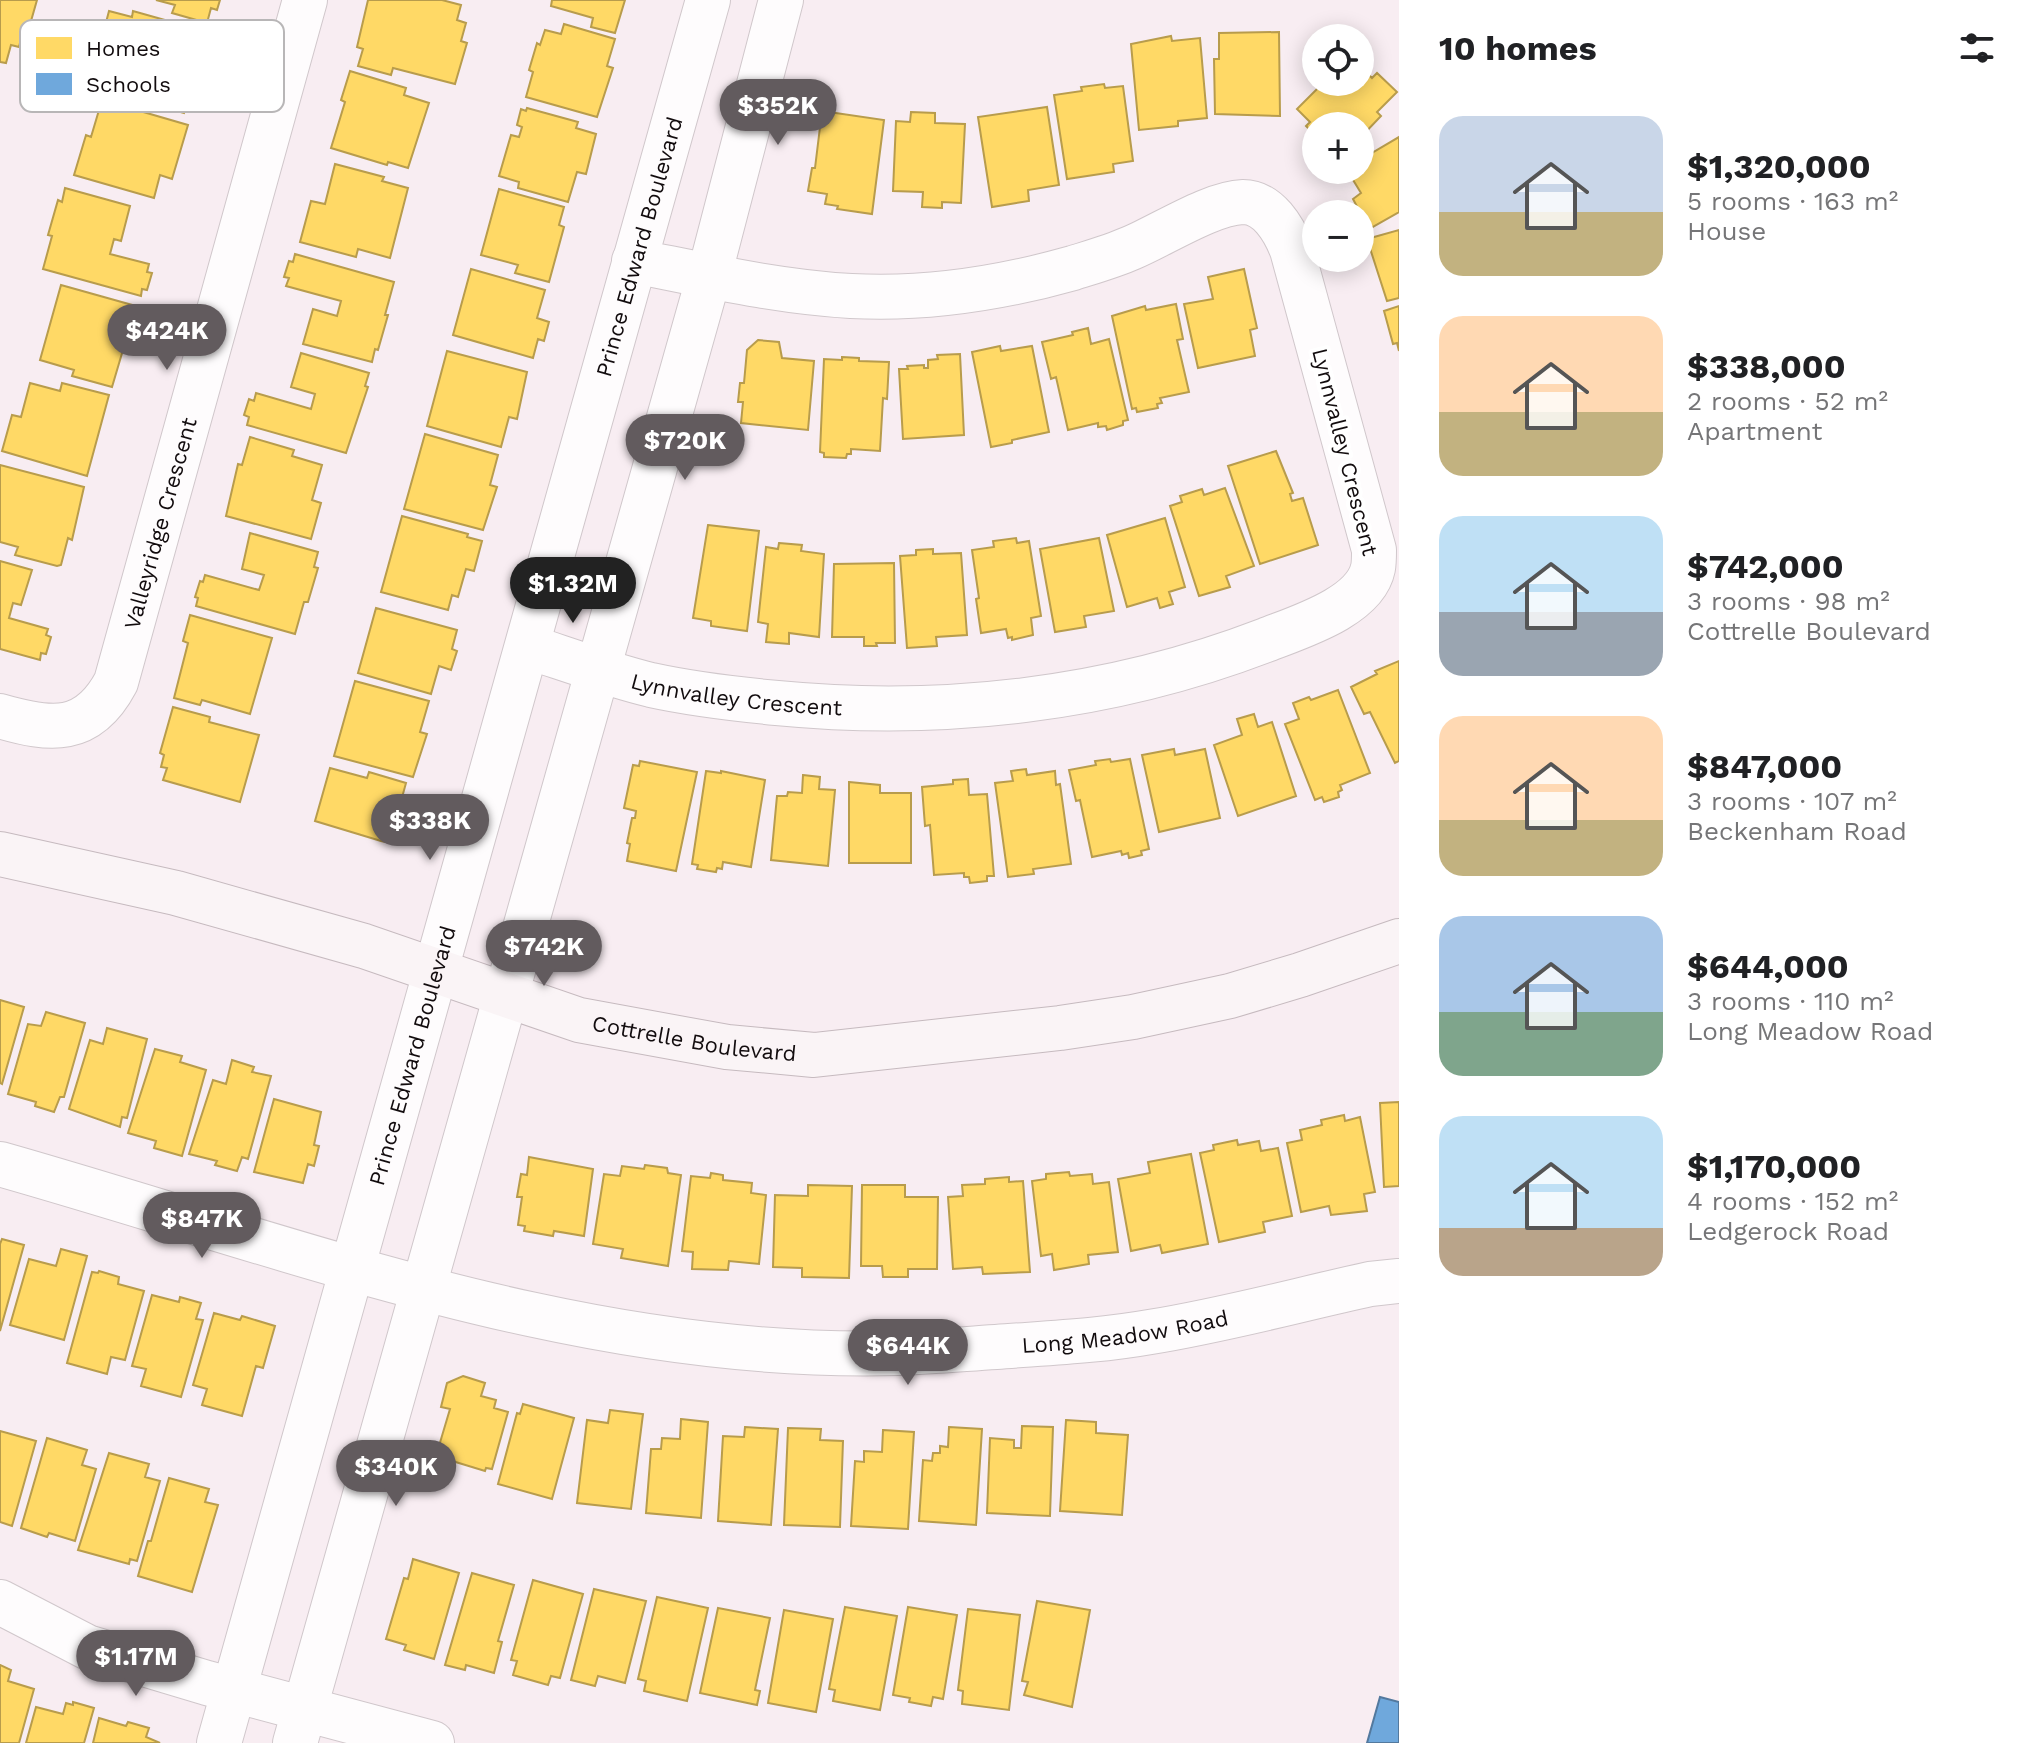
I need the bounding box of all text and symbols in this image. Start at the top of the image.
legend [20,20,284,112]
map controls [1302,24,1374,272]
button: locate [1302,24,1374,96]
icon: filters [1955,26,1999,70]
text: 10 homes [1439,28,1597,68]
text: Homes [86,36,160,61]
text: Schools [86,72,171,97]
pin: $352K [722,79,834,147]
text: $352K [738,90,818,120]
button: + [1302,112,1374,184]
street label: Prince Edward Boulevard [590,114,687,380]
text: $1,320,000 [1687,146,1871,186]
icon: home [1503,148,1599,244]
text: 5 rooms · 163 m² [1687,186,1898,216]
button: − [1302,200,1374,272]
text: House [1687,216,1766,246]
pin: $424K [111,304,223,372]
text: $424K [125,315,209,345]
street label: Lynnvalley Crescent [1307,346,1383,558]
text: $338,000 [1687,346,1846,386]
icon: home [1503,348,1599,444]
text: 2 rooms · 52 m² [1687,386,1888,416]
pin: $720K [629,414,741,482]
street label: Valleyridge Crescent [119,415,201,632]
text: Apartment [1687,416,1823,446]
text: $720K [644,425,726,455]
text: $742,000 [1687,546,1844,586]
icon: home [1503,548,1599,644]
pin: $1.32M [508,557,638,625]
text: $1.32M [528,568,618,598]
text: 3 rooms · 98 m² [1687,586,1890,616]
text: Cottrelle Boulevard [1687,616,1931,646]
street label: Lynnvalley Crescent [628,668,843,720]
text: $847,000 [1687,746,1842,786]
icon: home [1503,748,1599,844]
text: 3 rooms · 107 m² [1687,786,1897,816]
pin: $338K [374,794,486,862]
text: $338K [389,805,471,835]
text: Beckenham Road [1687,816,1907,846]
pin: $742K [488,920,600,988]
street label: Prince Edward Boulevard [364,923,460,1188]
text: $742K [504,931,584,961]
text: $644,000 [1687,946,1849,986]
icon: home [1503,948,1599,1044]
text: 3 rooms · 110 m² [1687,986,1894,1016]
street label: Cottrelle Boulevard [590,1010,798,1066]
text: Long Meadow Road [1687,1016,1933,1046]
text: $1,170,000 [1687,1146,1861,1186]
icon: home [1503,1148,1599,1244]
text: 4 rooms · 152 m² [1687,1186,1898,1216]
pin: $847K [146,1192,258,1260]
text: $847K [161,1203,243,1233]
text: Ledgerock Road [1687,1216,1889,1246]
street label: Long Meadow Road [1021,1305,1231,1358]
pin: $644K [852,1319,964,1387]
text: $644K [866,1330,950,1360]
pin: $340K [340,1440,452,1508]
text: $340K [354,1451,438,1481]
pin: $1.17M [71,1630,201,1698]
text: $1.17M [94,1641,178,1671]

